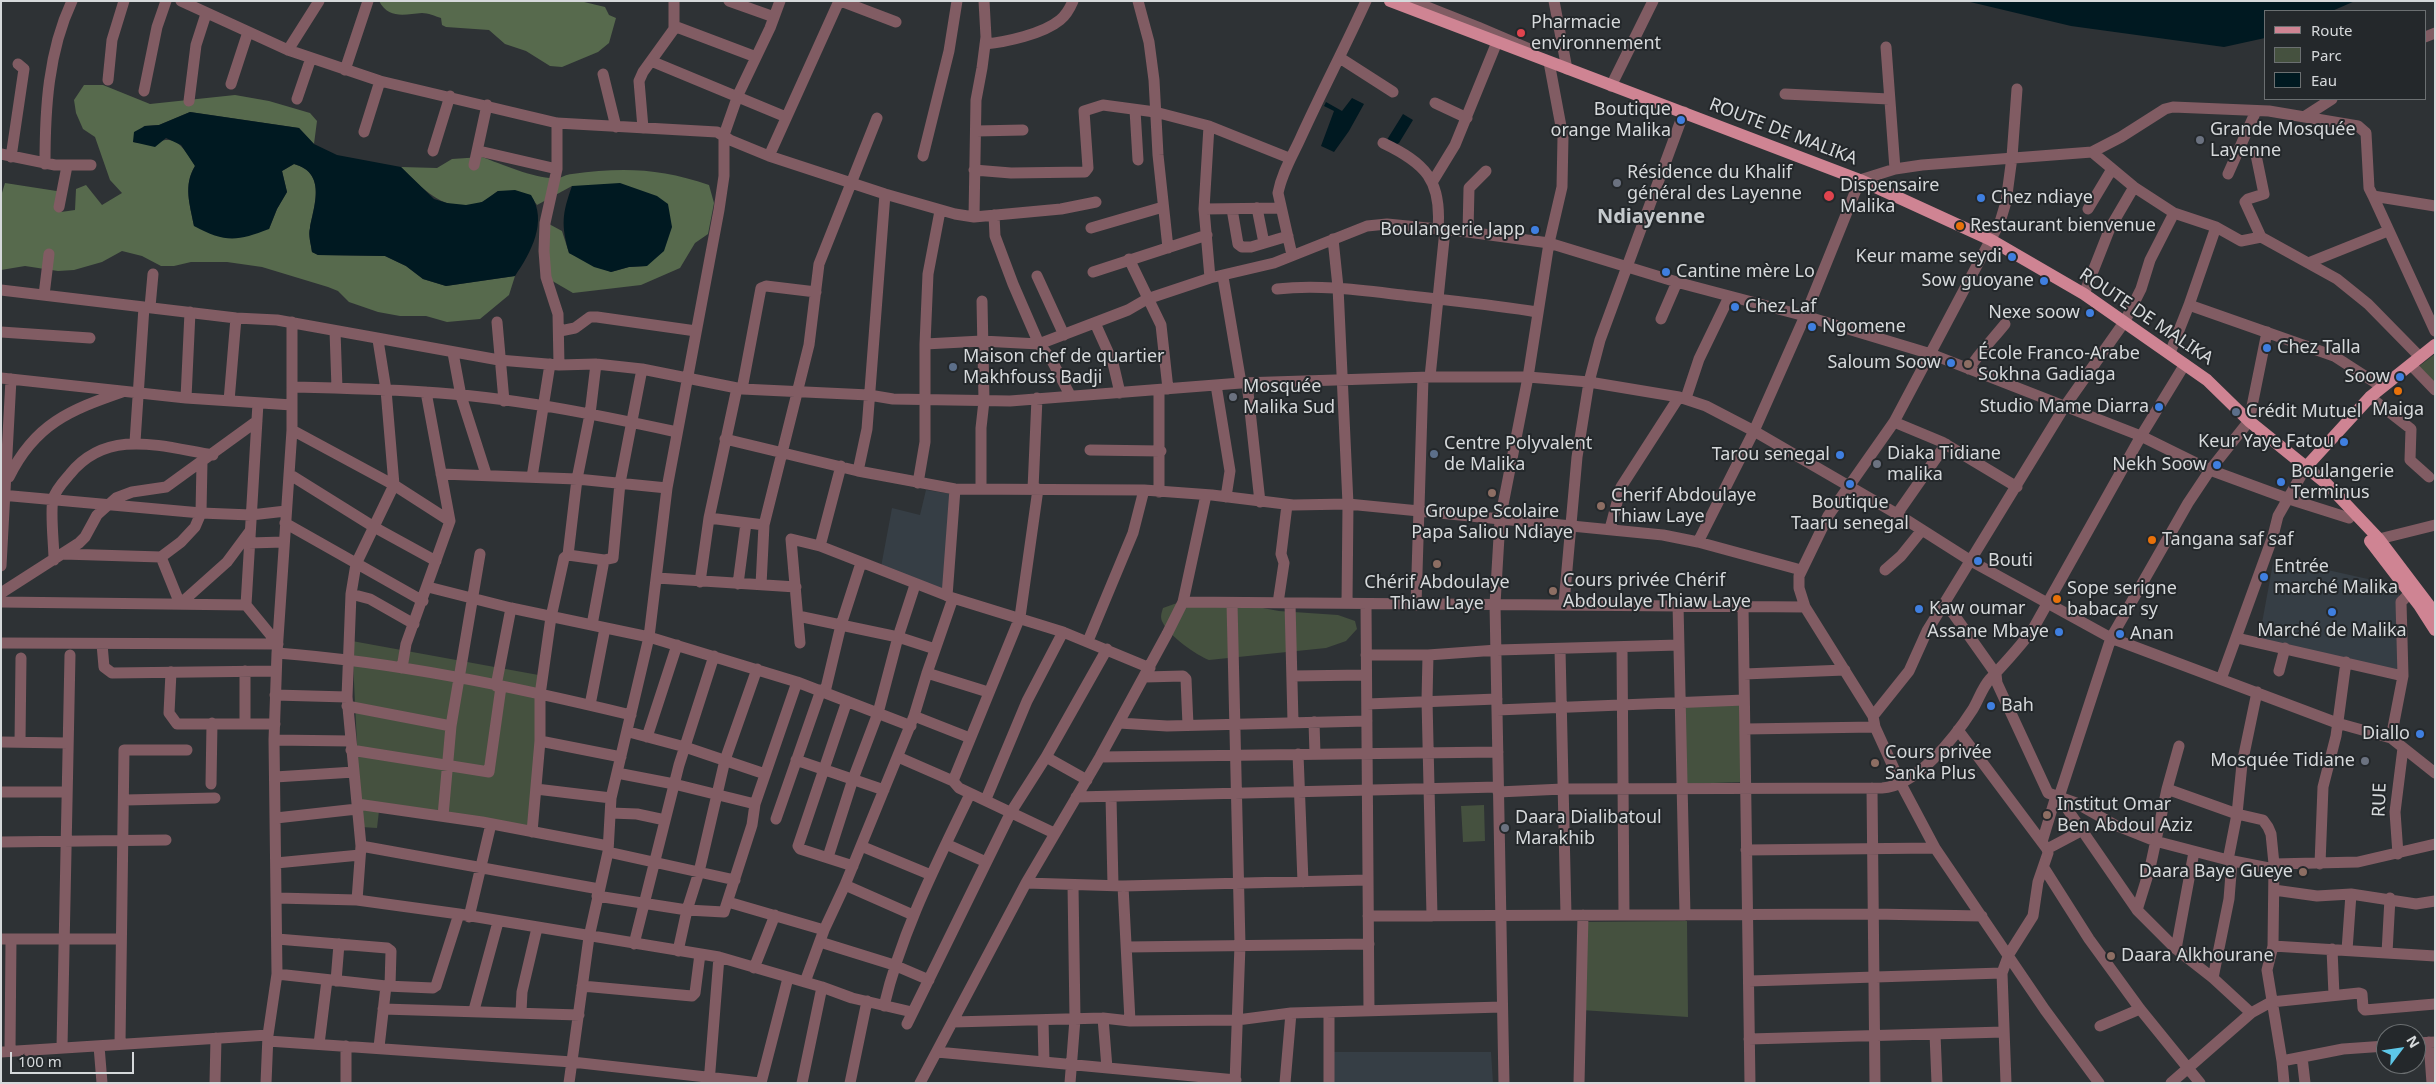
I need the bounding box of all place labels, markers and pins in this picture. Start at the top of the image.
place label: Pharmacie environnement [1531,12,1661,54]
marker: Pharmacie environnement [1515,27,1527,39]
place label: Boutique orange Malika [1550,99,1671,142]
marker: Boutique orange Malika [1675,114,1687,126]
place label: Grande Mosquée Layenne [2210,119,2356,162]
marker: Grande Mosquée Layenne [2194,134,2206,146]
place label: Résidence du Khalif général des Layenne [1627,162,1802,204]
place label: Dispensaire Malika [1840,175,1939,218]
marker: Résidence du Khalif général des Layenne [1611,177,1623,189]
place label: Chez ndiaye [1991,187,2093,209]
marker: Dispensaire Malika [1822,189,1836,203]
marker: Chez ndiaye [1975,192,1987,204]
place label: Restaurant bienvenue [1970,215,2156,237]
place label: Boulangerie Japp [1380,219,1525,241]
marker: Restaurant bienvenue [1954,220,1966,232]
marker: Boulangerie Japp [1529,224,1541,236]
place label: Keur mame seydi [1856,246,2002,268]
marker: Keur mame seydi [2006,251,2018,263]
place label: Cantine mère Lo [1676,261,1815,283]
marker: Cantine mère Lo [1660,266,1672,278]
place label: Sow guoyane [1921,270,2034,292]
marker: Sow guoyane [2038,275,2050,287]
place label: Chez Laf [1745,296,1816,318]
marker: Chez Laf [1729,301,1741,313]
place label: Nexe soow [1988,302,2080,324]
marker: Nexe soow [2084,307,2096,319]
place label: Ngomene [1822,316,1906,338]
marker: Ngomene [1806,321,1818,333]
place label: Chez Talla [2277,337,2361,359]
marker: Chez Talla [2261,342,2273,354]
place label: École Franco-Arabe Sokhna Gadiaga [1978,343,2140,386]
place label: Maison chef de quartier Makhfouss Badji [963,346,1165,388]
place label: Saloum Soow [1827,352,1941,374]
marker: Saloum Soow [1945,357,1957,369]
marker: École Franco-Arabe Sokhna Gadiaga [1962,358,1974,370]
marker: Maison chef de quartier Makhfouss Badji [947,361,959,373]
place label: Soow [2345,366,2390,388]
marker: Soow [2394,371,2406,383]
place label: Mosquée Malika Sud [1243,376,1335,418]
marker: Maiga [2392,385,2404,397]
marker: Mosquée Malika Sud [1227,391,1239,403]
place label: Studio Mame Diarra [1980,396,2149,418]
place label: Maiga [2372,399,2424,421]
marker: Studio Mame Diarra [2153,401,2165,413]
place label: Crédit Mutuel [2246,401,2361,423]
marker: Crédit Mutuel [2230,406,2242,418]
place label: Keur Yaye Fatou [2198,431,2334,453]
place label: Centre Polyvalent de Malika [1444,433,1592,476]
marker: Keur Yaye Fatou [2338,436,2350,448]
place label: Diaka Tidiane malika [1887,443,2001,486]
place label: Tarou senegal [1712,444,1830,466]
marker: Centre Polyvalent de Malika [1428,448,1440,460]
marker: Tarou senegal [1834,449,1846,461]
place label: Nekh Soow [2112,454,2207,476]
marker: Diaka Tidiane malika [1871,458,1883,470]
marker: Nekh Soow [2211,459,2223,471]
place label: Boulangerie Terminus [2291,461,2394,504]
marker: Boulangerie Terminus [2275,476,2287,488]
marker: Boutique Taaru senegal [1844,478,1856,490]
place label: Cherif Abdoulaye Thiaw Laye [1611,485,1756,528]
marker: Groupe Scolaire Papa Saliou Ndiaye [1486,487,1498,499]
place label: Boutique Taaru senegal [1791,492,1909,534]
marker: Cherif Abdoulaye Thiaw Laye [1595,500,1607,512]
place label: Groupe Scolaire Papa Saliou Ndiaye [1411,501,1573,544]
place label: Tangana saf saf [2162,529,2293,551]
marker: Tangana saf saf [2146,534,2158,546]
place label: Bouti [1988,550,2033,572]
marker: Bouti [1972,555,1984,567]
place label: Entrée marché Malika [2274,556,2398,598]
marker: Chérif Abdoulaye Thiaw Laye [1431,558,1443,570]
place label: Cours privée Chérif Abdoulaye Thiaw Laye [1563,570,1751,612]
marker: Entrée marché Malika [2258,571,2270,583]
place label: Chérif Abdoulaye Thiaw Laye [1364,572,1510,614]
place label: Sope serigne babacar sy [2067,578,2177,620]
marker: Cours privée Chérif Abdoulaye Thiaw Laye [1547,585,1559,597]
marker: Sope serigne babacar sy [2051,593,2063,605]
place label: Kaw oumar [1929,598,2025,620]
marker: Kaw oumar [1913,603,1925,615]
marker: Marché de Malika [2326,606,2338,618]
place label: Marché de Malika [2257,620,2407,642]
place label: Assane Mbaye [1927,621,2049,643]
place label: Anan [2130,623,2174,645]
marker: Assane Mbaye [2053,626,2065,638]
marker: Anan [2114,628,2126,640]
place label: Bah [2001,695,2034,717]
marker: Bah [1985,700,1997,712]
place label: Diallo [2362,723,2410,745]
marker: Diallo [2414,728,2426,740]
place label: Cours privée Sanka Plus [1885,742,1992,784]
place label: Mosquée Tidiane [2210,750,2355,772]
marker: Mosquée Tidiane [2359,755,2371,767]
marker: Cours privée Sanka Plus [1869,757,1881,769]
place label: Institut Omar Ben Abdoul Aziz [2057,794,2193,836]
place label: Daara Dialibatoul Marakhib [1515,807,1662,850]
marker: Institut Omar Ben Abdoul Aziz [2041,809,2053,821]
marker: Daara Dialibatoul Marakhib [1499,822,1511,834]
place label: Daara Baye Gueye [2139,861,2293,883]
marker: Daara Baye Gueye [2297,866,2309,878]
place label: Daara Alkhourane [2121,945,2274,967]
marker: Daara Alkhourane [2105,950,2117,962]

